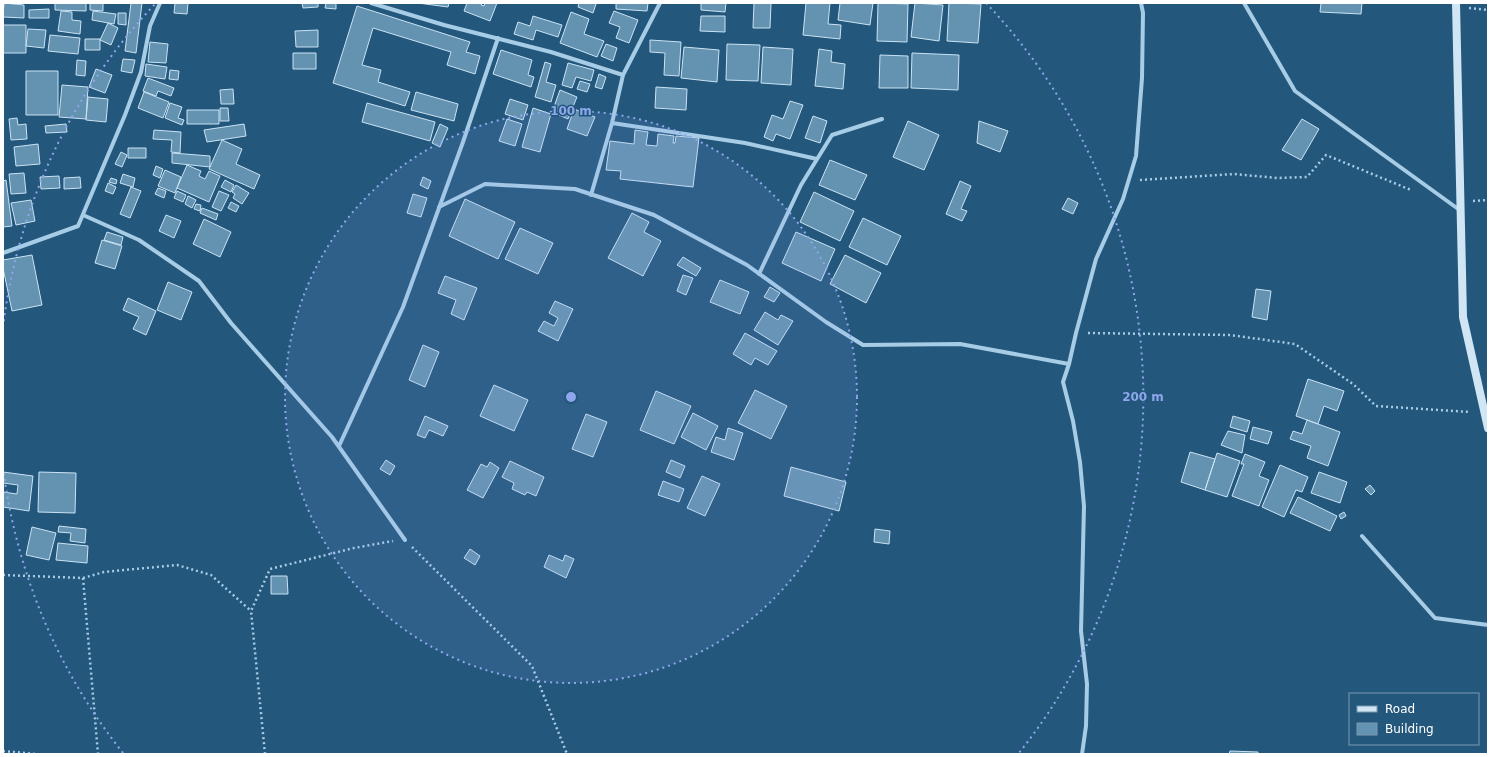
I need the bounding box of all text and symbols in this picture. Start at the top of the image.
text: 100 m [550,104,592,118]
centre of rings [564,390,578,404]
text: 200 m [1122,390,1164,404]
legend [1349,693,1479,745]
text: Road [1385,702,1415,716]
text: Building [1385,722,1434,736]

